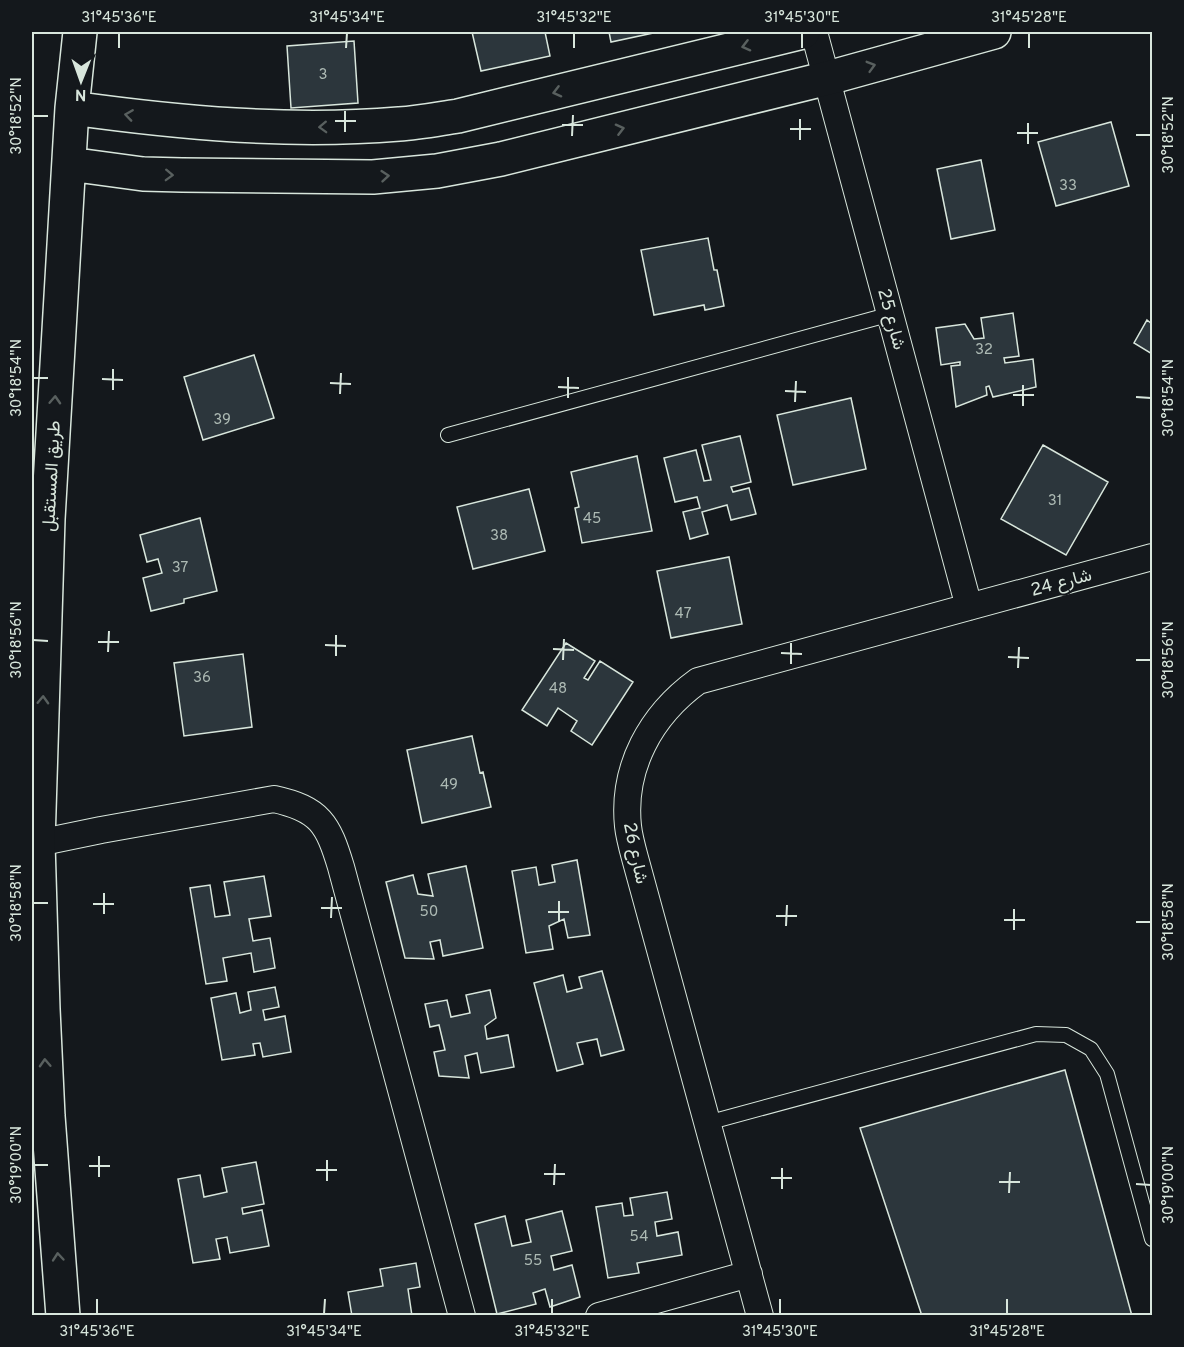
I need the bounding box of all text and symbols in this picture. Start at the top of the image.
text: 31°45'36"E [81,9,157,28]
text: 31°45'34"E [309,9,385,28]
text: 31°45'32"E [536,9,612,28]
text: 31°45'30"E [764,9,840,28]
text: 31°45'28"E [991,9,1067,28]
one-way arrow [741,38,751,51]
north arrow [51,51,111,111]
one-way arrow [865,61,875,73]
house number: 3 [318,66,328,85]
text: 30°18'52"N [8,77,27,155]
text: N [75,84,87,104]
one-way arrow [552,84,562,97]
text: 30°18'52"N [1160,96,1179,174]
one-way arrow [124,110,133,122]
one-way arrow [319,121,328,133]
one-way arrow [615,124,625,137]
one-way arrow [165,168,174,181]
one-way arrow [380,170,389,183]
house number: 33 [1059,177,1077,196]
street label: شارع 25 [871,286,910,353]
text: 30°18'54"N [8,339,27,417]
house number: 32 [975,341,993,360]
text: 30°18'54"N [1160,359,1179,437]
one-way arrow [48,396,61,405]
house number: 39 [213,411,231,430]
street label: طريق المستقبل [38,420,67,532]
house number: 31 [1048,492,1062,511]
house number: 45 [583,510,601,529]
house number: 38 [490,527,508,546]
house number: 37 [172,559,189,578]
street label: شارع 24 [1028,564,1095,603]
text: 30°18'56"N [8,601,27,679]
house number: 47 [675,605,692,624]
text: 30°18'56"N [1160,621,1179,699]
house number: 36 [193,669,211,688]
house number: 48 [549,680,567,699]
one-way arrow [36,695,49,704]
house number: 49 [440,776,458,795]
street label: شارع 26 [617,820,652,886]
text: 30°18'58"N [8,864,27,942]
text: 30°18'58"N [1160,883,1179,961]
house number: 50 [420,903,438,922]
one-way arrow [39,1058,52,1067]
text: 30°19'00"N [8,1126,27,1204]
text: 30°19'00"N [1160,1146,1179,1224]
house number: 54 [630,1228,648,1247]
house number: 55 [524,1252,542,1271]
one-way arrow [52,1253,65,1262]
text: 31°45'36"E [59,1323,135,1342]
text: 31°45'34"E [286,1323,362,1342]
text: 31°45'32"E [514,1323,590,1342]
text: 31°45'30"E [742,1323,818,1342]
text: 31°45'28"E [969,1323,1045,1342]

